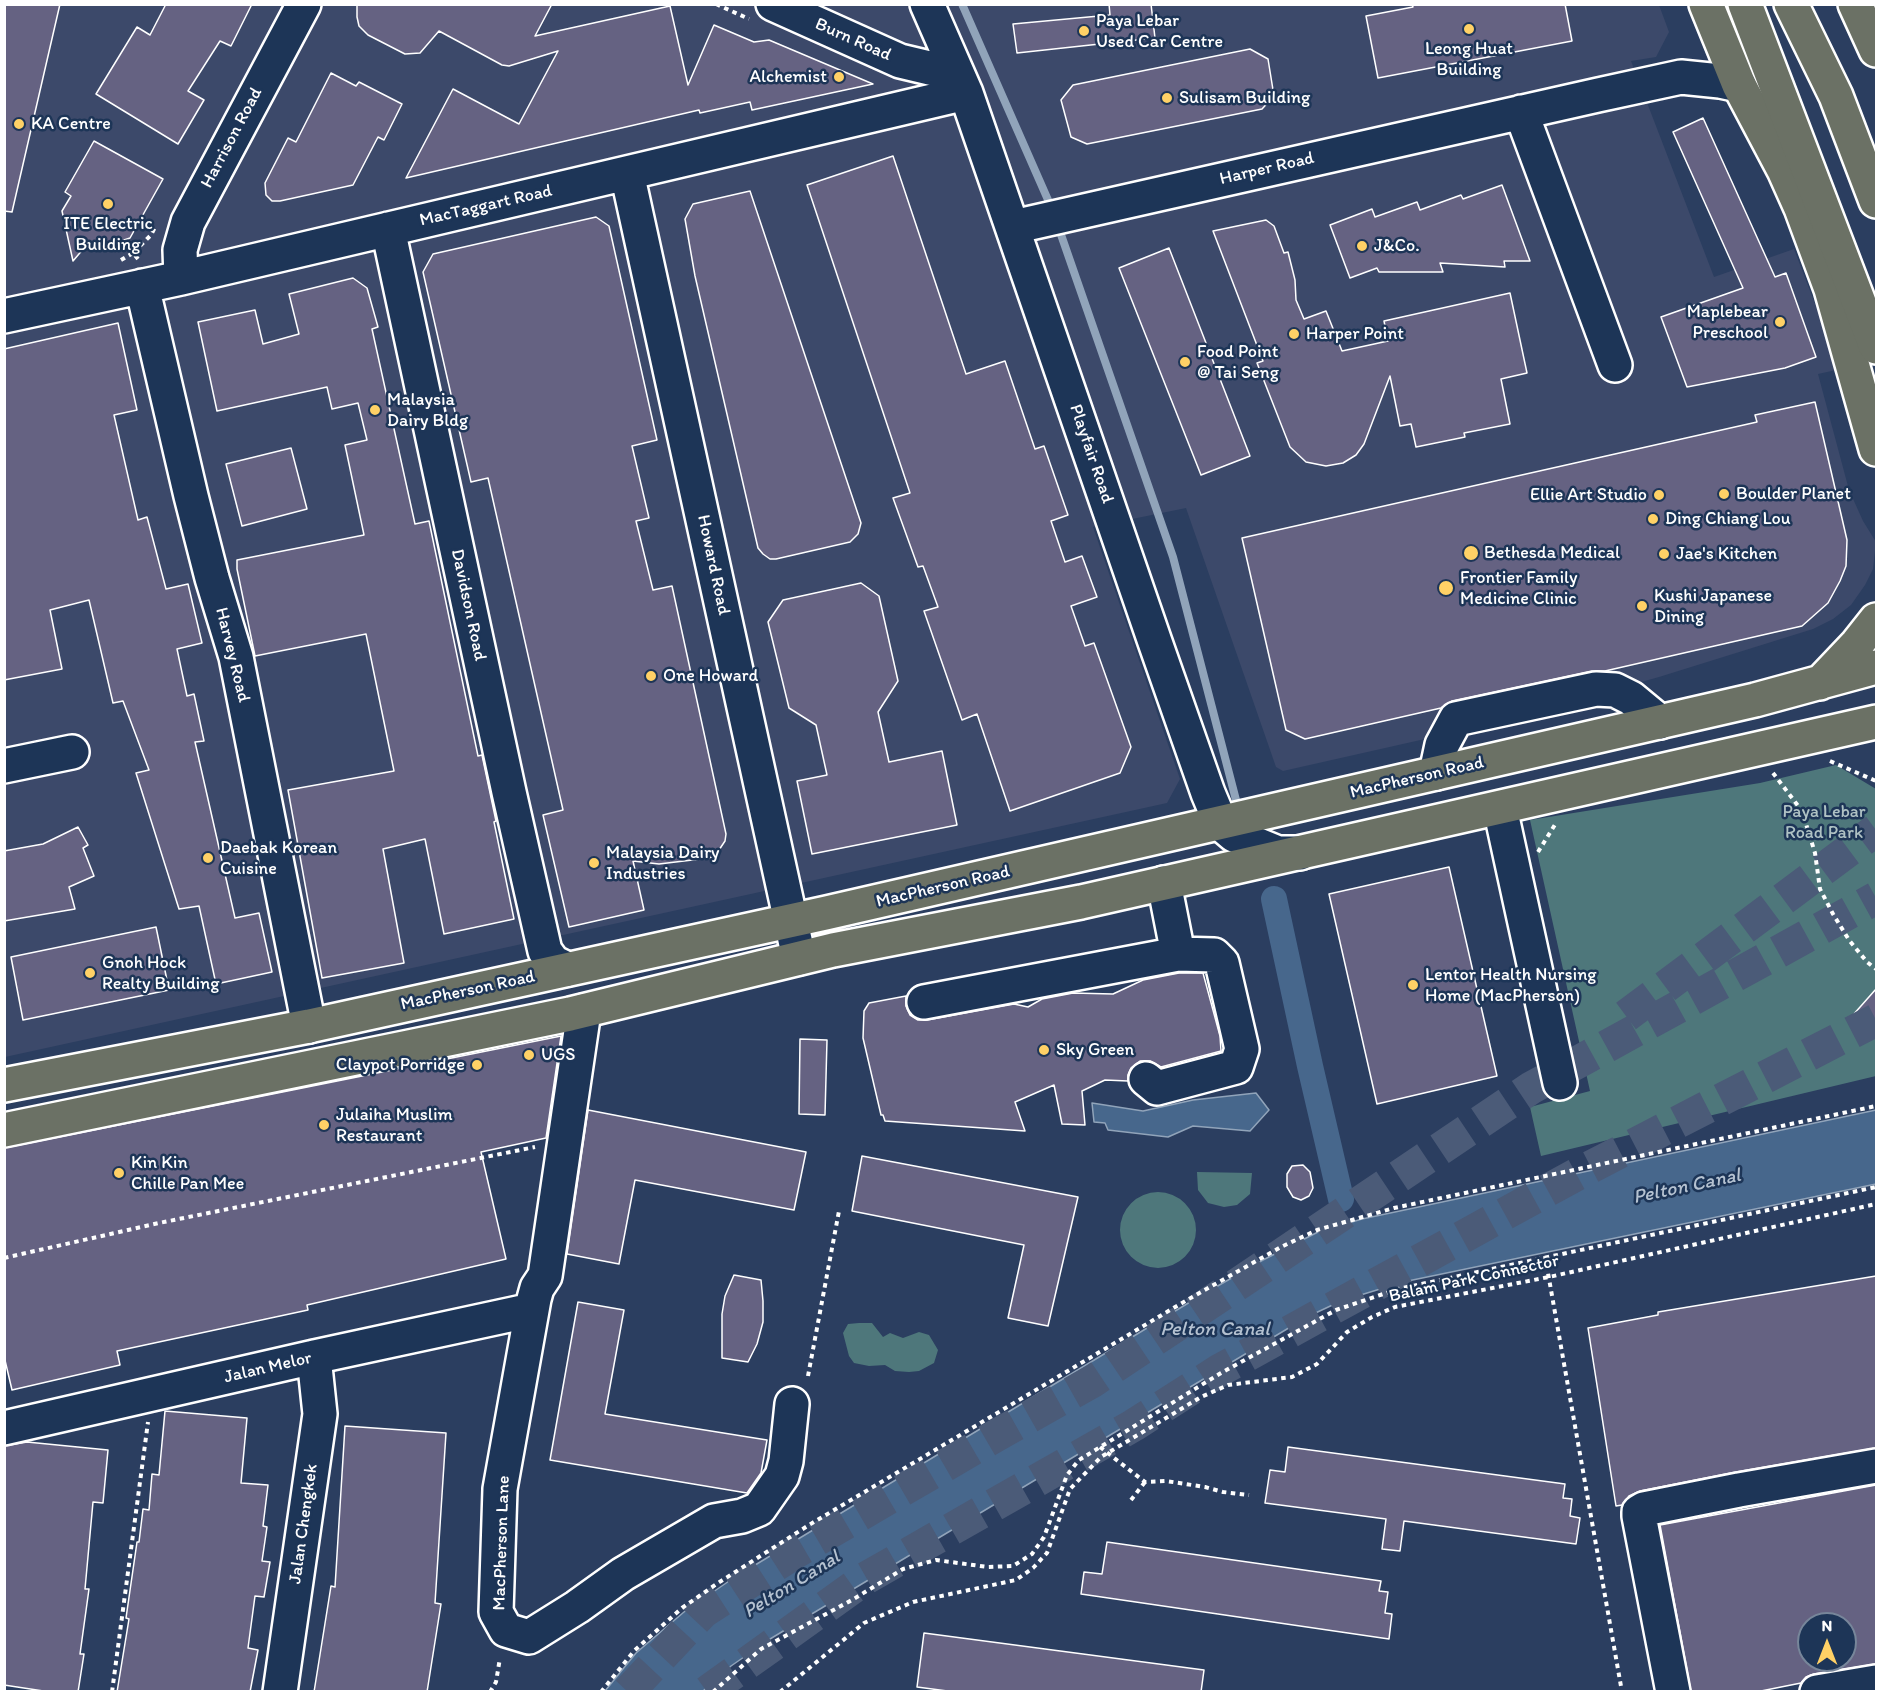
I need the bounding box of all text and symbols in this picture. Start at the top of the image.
place label: Paya Lebar Used Car Centre [1096,10,1223,52]
street label: Burn Road [812,14,894,66]
marker: Leong Huat Building [1462,22,1476,36]
marker: Paya Lebar Used Car Centre [1077,24,1091,38]
place label: Leong Huat Building [1425,38,1513,80]
place label: Alchemist [750,66,827,88]
marker: Alchemist [832,70,846,84]
street label: Harrison Road [197,84,267,192]
place label: Sulisam Building [1179,87,1310,109]
marker: Sulisam Building [1160,91,1174,105]
place label: KA Centre [31,113,111,135]
marker: KA Centre [12,117,26,131]
street label: Harper Road [1218,148,1316,190]
street label: MacTaggart Road [418,180,554,232]
marker: ITE Electric Building [101,197,115,211]
place label: ITE Electric Building [63,213,153,256]
place label: J&Co. [1374,235,1420,257]
marker: J&Co. [1355,239,1369,253]
place label: Maplebear Preschool [1687,301,1768,344]
marker: Maplebear Preschool [1773,315,1787,329]
place label: Harper Point [1306,323,1404,345]
marker: Harper Point [1287,327,1301,341]
place label: Food Point @ Tai Seng [1197,341,1279,384]
marker: Food Point @ Tai Seng [1178,355,1192,369]
place label: Malaysia Dairy Bldg [387,389,468,432]
street label: Playfair Road [1064,402,1118,506]
marker: Malaysia Dairy Bldg [368,403,382,417]
place label: Boulder Planet [1736,483,1851,505]
place label: Ellie Art Studio [1530,484,1647,506]
marker: Boulder Planet [1717,487,1731,501]
marker: Ellie Art Studio [1652,488,1666,502]
place label: Ding Chiang Lou [1665,508,1791,530]
marker: Ding Chiang Lou [1646,512,1660,526]
street label: Howard Road [692,513,734,617]
place label: Bethesda Medical [1484,542,1620,564]
place label: Jae's Kitchen [1676,543,1777,565]
marker: Bethesda Medical [1462,544,1480,562]
street label: Davidson Road [446,547,490,663]
marker: Jae's Kitchen [1657,547,1671,561]
place label: Frontier Family Medicine Clinic [1460,567,1578,610]
marker: Frontier Family Medicine Clinic [1437,579,1455,597]
place label: Kushi Japanese Dining [1654,585,1772,628]
marker: Kushi Japanese Dining [1635,599,1649,613]
street label: Harvey Road [210,605,254,705]
place label: One Howard [663,665,758,687]
marker: One Howard [644,669,658,683]
street label: MacPherson Road [1348,752,1486,804]
park label: Paya Lebar Road Park [1783,801,1865,844]
place label: Daebak Korean Cuisine [220,837,337,880]
place label: Malaysia Dairy Industries [606,842,720,884]
marker: Daebak Korean Cuisine [201,851,215,865]
marker: Malaysia Dairy Industries [587,856,601,870]
street label: MacPherson Road [874,861,1012,913]
place label: Gnoh Hock Realty Building [102,952,220,994]
place label: Lentor Health Nursing Home (MacPherson) [1425,964,1597,1006]
marker: Gnoh Hock Realty Building [83,966,97,980]
street label: MacPherson Road [399,966,537,1016]
marker: Lentor Health Nursing Home (MacPherson) [1406,978,1420,992]
place label: Sky Green [1056,1039,1134,1061]
marker: Sky Green [1037,1043,1051,1057]
place label: UGS [541,1044,575,1066]
marker: UGS [522,1048,536,1062]
place label: Claypot Porridge [336,1054,465,1076]
marker: Claypot Porridge [470,1058,484,1072]
place label: Julaiha Muslim Restaurant [336,1104,453,1146]
marker: Julaiha Muslim Restaurant [317,1118,331,1132]
place label: Kin Kin Chille Pan Mee [131,1152,244,1194]
water label: Pelton Canal [1631,1164,1743,1210]
marker: Kin Kin Chille Pan Mee [112,1166,126,1180]
street label: Balam Park Connector [1387,1250,1561,1308]
water label: Pelton Canal [1160,1318,1270,1342]
street label: Jalan Melor [222,1347,314,1389]
street label: Jalan Chengkek [285,1463,323,1585]
street label: MacPherson Lane [489,1475,515,1611]
water label: Pelton Canal [739,1546,845,1624]
north arrow [1797,1612,1857,1672]
text: N [1822,1616,1832,1635]

